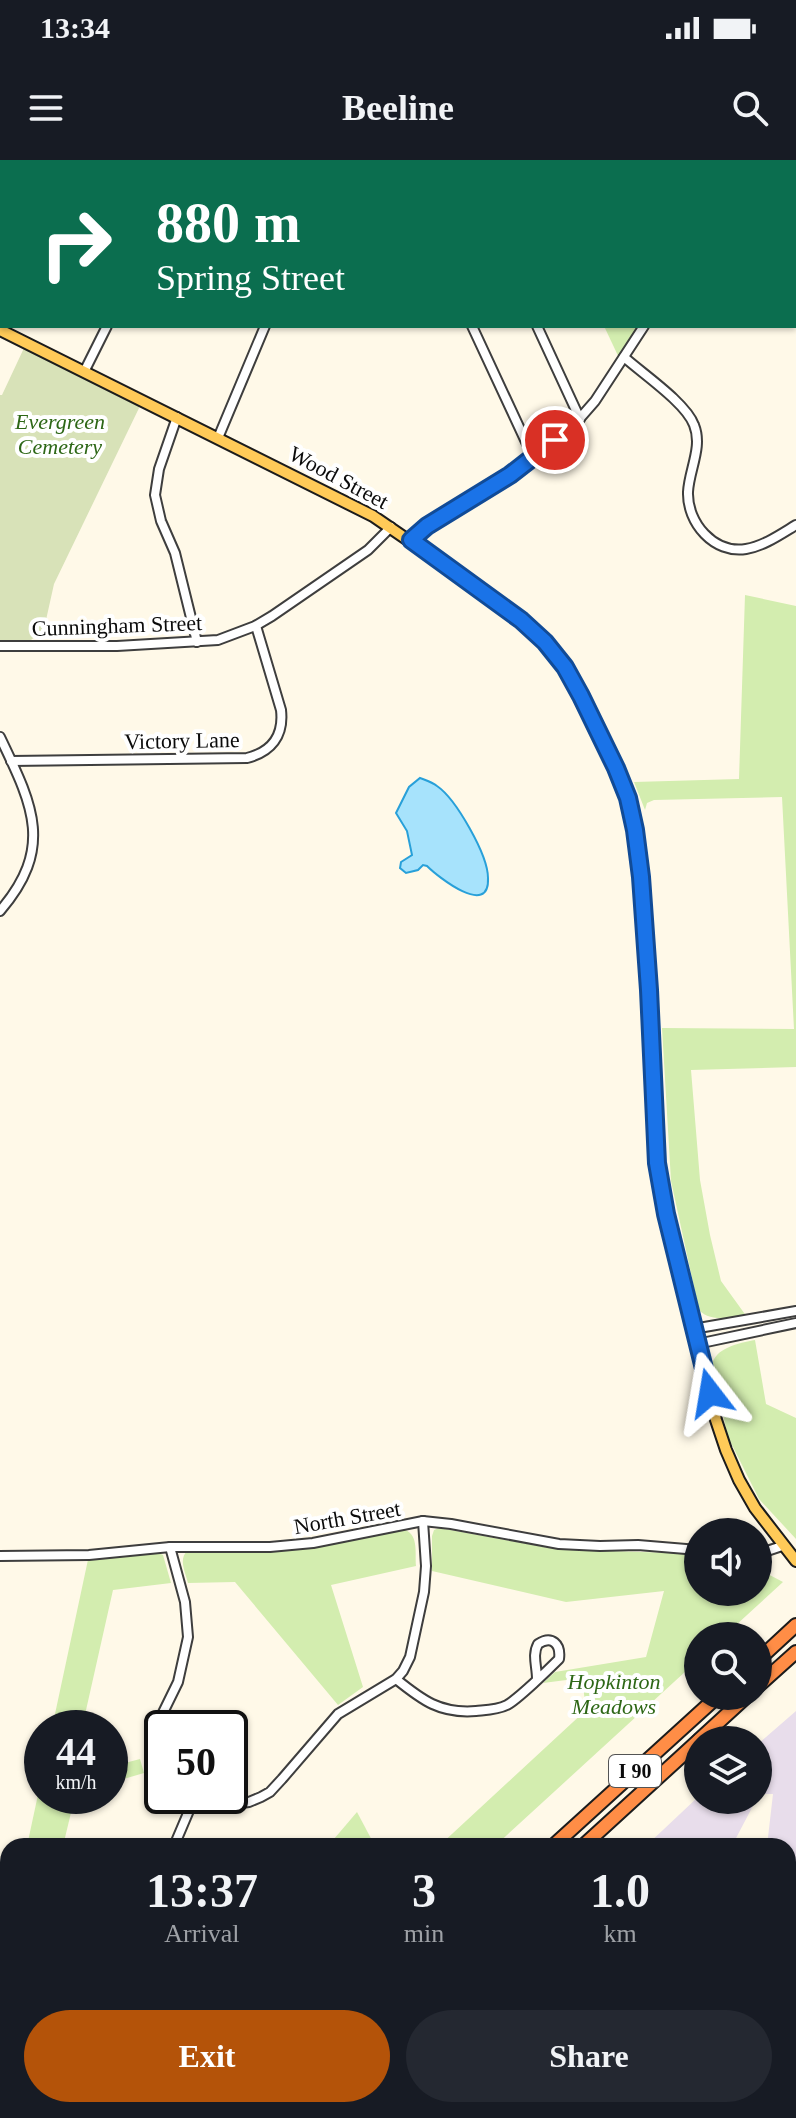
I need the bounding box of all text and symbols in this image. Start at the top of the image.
text: 13:34 [40,11,110,44]
icon: menu [24,86,68,130]
icon: search [728,86,772,130]
text: Beeline [342,88,454,128]
icon: right [24,192,128,296]
text: 880 m [156,192,301,254]
text: Spring Street [156,258,345,298]
pin [521,406,589,474]
park label: Evergreen Cemetery [14,409,105,459]
icon: arrive [533,418,577,462]
street label: Wood Street [285,441,393,514]
street label: Cunningham Street [31,610,203,641]
street label: Victory Lane [124,727,240,754]
position arrow [668,1351,752,1435]
street label: North Street [292,1496,403,1539]
map controls [684,1518,772,1814]
button: sound [684,1518,772,1606]
button: search [684,1622,772,1710]
park label: Hopkinton Meadows [567,1669,660,1719]
speed limit sign: 50 [144,1710,248,1814]
button: layers [684,1726,772,1814]
text: 44 [56,1729,96,1774]
road number: I 90 [609,1755,661,1787]
text: km/h [55,1771,97,1793]
text: 13:37 [146,1864,258,1917]
text: 3 [412,1864,436,1917]
text: 1.0 [590,1864,650,1917]
text: Arrival [164,1919,239,1948]
text: min [404,1919,444,1948]
text: km [603,1919,637,1948]
button: Exit [24,2010,390,2102]
button: Share [406,2010,772,2102]

